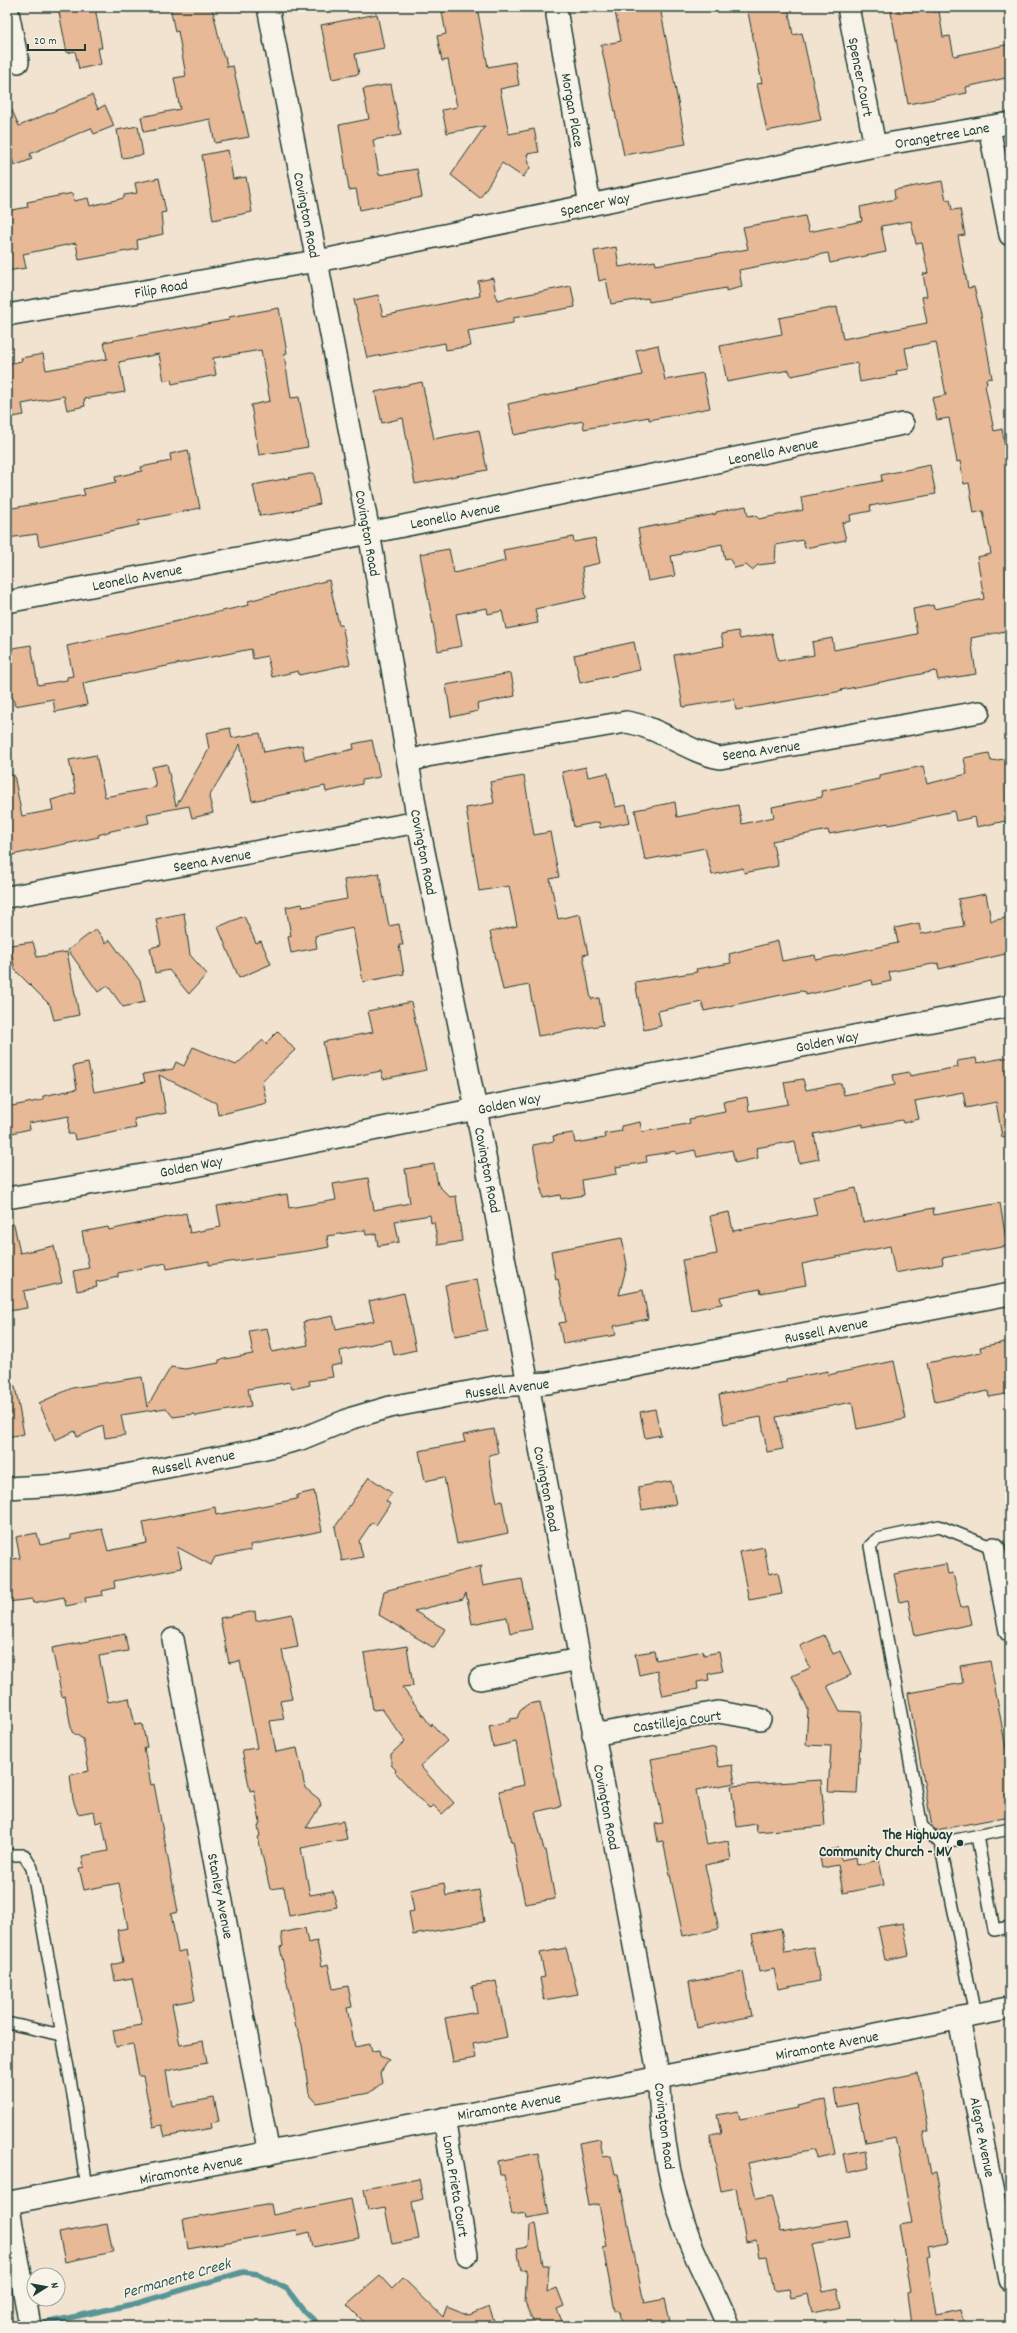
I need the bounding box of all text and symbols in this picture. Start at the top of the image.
scale bar [28,26,85,52]
text: 20 m [34,33,57,50]
street label: Spencer Court [841,36,878,119]
street label: Morgan Place [554,71,588,150]
street label: Orangetree Lane [893,118,992,156]
street label: Covington Road [286,170,324,260]
street label: Spencer Way [559,188,633,224]
street label: Filip Road [133,274,190,306]
street label: Leonello Avenue [727,433,821,472]
street label: Covington Road [348,488,384,578]
street label: Leonello Avenue [409,497,503,536]
street label: Leonello Avenue [91,559,185,598]
street label: Seena Avenue [721,736,802,768]
street label: Covington Road [403,807,441,897]
street label: Seena Avenue [172,844,253,880]
street label: Golden Way [794,1026,862,1060]
street label: Golden Way [476,1088,544,1122]
street label: Covington Road [467,1125,505,1215]
street label: Golden Way [158,1151,226,1185]
street label: Russell Avenue [783,1313,870,1351]
street label: Russell Avenue [464,1374,551,1406]
street label: Covington Road [526,1444,564,1534]
street label: Russell Avenue [150,1445,237,1483]
street label: Castilleja Court [632,1706,723,1740]
street label: Covington Road [586,1762,624,1852]
place label: The Highway Community Church - MV [819,1825,953,1864]
marker: The Highway Community Church - MV [955,1838,965,1848]
street label: Stanley Avenue [200,1852,238,1941]
street label: Miramonte Avenue [774,2026,881,2068]
street label: Covington Road [647,2082,679,2171]
street label: Miramonte Avenue [456,2088,563,2128]
street label: Alegre Avenue [962,2095,1000,2180]
street label: Loma Prieta Court [435,2134,473,2239]
street label: Miramonte Avenue [138,2150,245,2192]
water label: Permanente Creek [120,2253,235,2306]
north arrow [26,2267,66,2307]
text: N [45,2281,62,2290]

